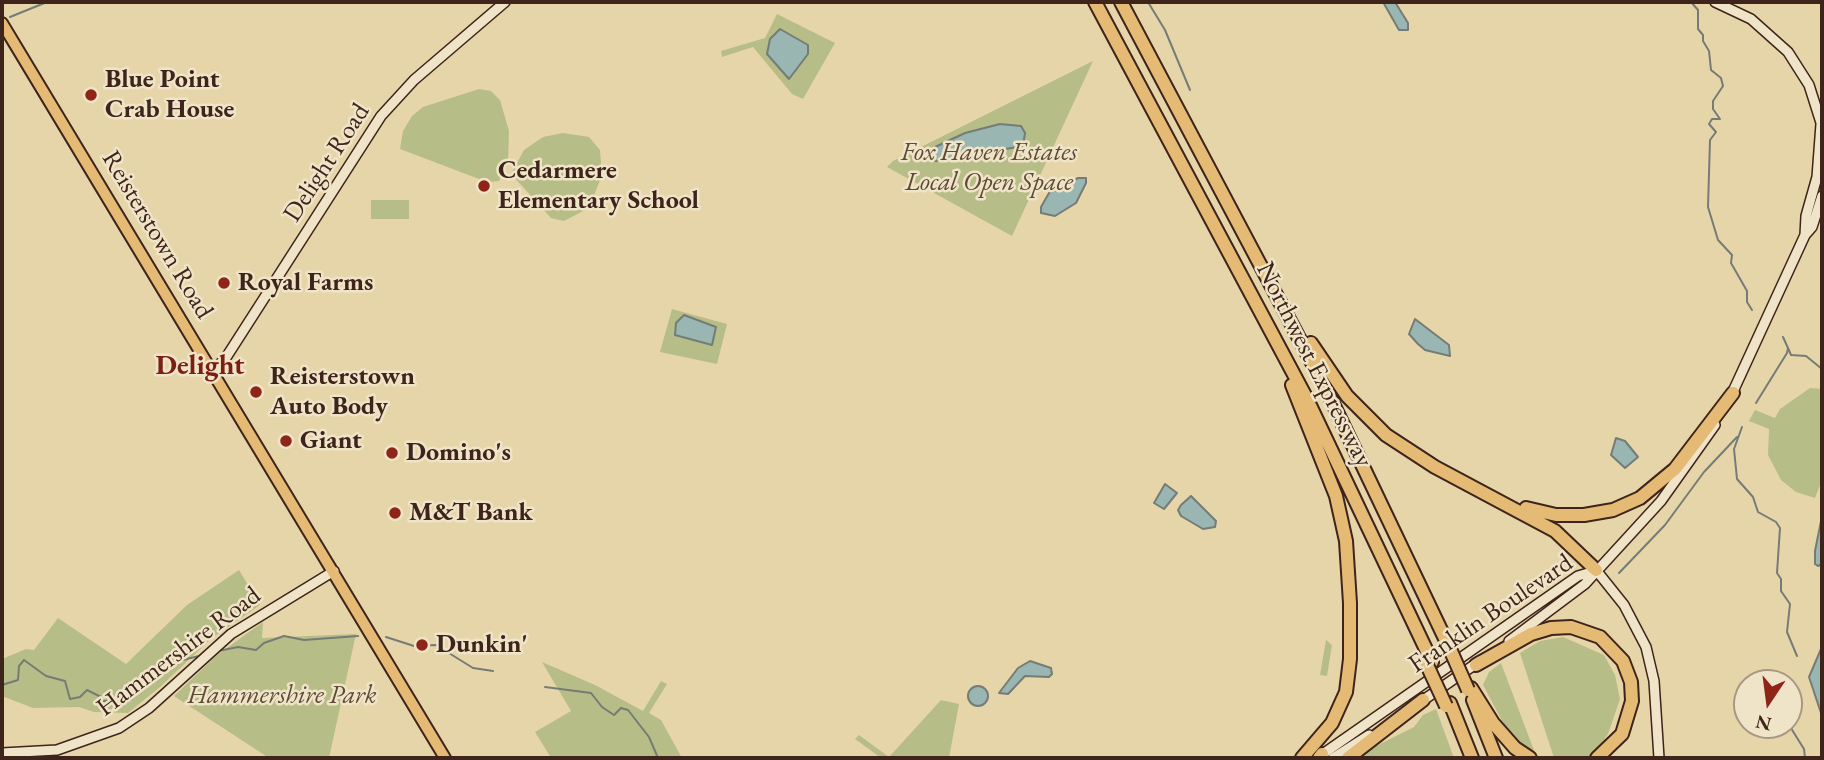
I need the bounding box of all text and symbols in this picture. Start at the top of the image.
place label: Blue Point Crab House [105,64,234,126]
marker: Blue Point Crab House [83,87,99,103]
street label: Delight Road [277,98,377,228]
park label: Fox Haven Estates Local Open Space [901,137,1077,198]
street label: Reisterstown Road [95,145,219,325]
place label: Cedarmere Elementary School [498,155,699,216]
marker: Cedarmere Elementary School [476,178,492,194]
street label: Northwest Expressway [1249,257,1379,473]
place label: Royal Farms [238,267,373,299]
marker: Royal Farms [216,275,232,291]
district label: Delight [155,349,245,383]
place label: Reisterstown Auto Body [270,361,415,422]
marker: Reisterstown Auto Body [248,384,264,400]
place label: Giant [300,425,362,457]
marker: Giant [278,433,294,449]
place label: Domino's [406,437,511,469]
marker: Domino's [384,445,400,461]
place label: M&T Bank [409,497,533,529]
marker: M&T Bank [387,505,403,521]
street label: Franklin Boulevard [1403,548,1579,680]
street label: Hammershire Road [91,580,267,724]
place label: Dunkin' [436,629,528,661]
marker: Dunkin' [414,637,430,653]
north arrow [1733,669,1803,739]
park label: Hammershire Park [187,680,377,712]
text: N [1753,709,1774,737]

